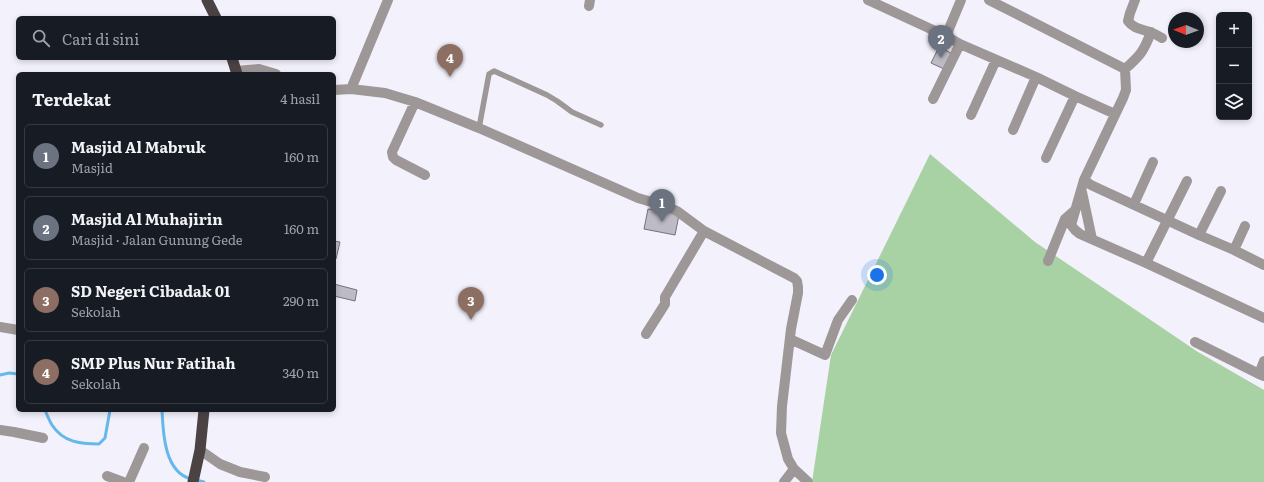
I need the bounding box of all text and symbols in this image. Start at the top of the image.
north arrow [1168,12,1204,48]
map controls [1216,12,1252,120]
button: + [1216,12,1252,48]
search box [16,16,336,60]
pin: 2 [928,25,954,58]
icon: search [30,27,52,49]
text: Cari di sini [62,27,139,50]
pin: 4 [437,44,463,77]
button: − [1216,48,1252,84]
button: layers [1216,84,1252,120]
text: Terdekat [32,86,111,111]
text: 4 hasil [280,89,320,108]
text: Masjid Al Mabruk [71,135,206,158]
text: 1 [43,147,49,166]
text: 160 m [284,147,319,166]
text: Masjid [71,158,113,177]
pin: 1 [649,189,675,222]
text: Masjid Al Muhajirin [71,207,223,230]
text: 2 [43,219,49,238]
text: 160 m [284,219,319,238]
text: Masjid · Jalan Gunung Gede [71,230,243,249]
your location [867,265,887,285]
text: SD Negeri Cibadak 01 [71,279,230,302]
pin: 3 [458,287,484,320]
text: 3 [42,291,50,310]
text: 290 m [283,291,319,310]
text: Sekolah [71,302,121,321]
text: SMP Plus Nur Fatihah [71,351,235,374]
text: 4 [42,363,50,382]
text: 340 m [282,363,319,382]
text: Sekolah [71,374,121,393]

